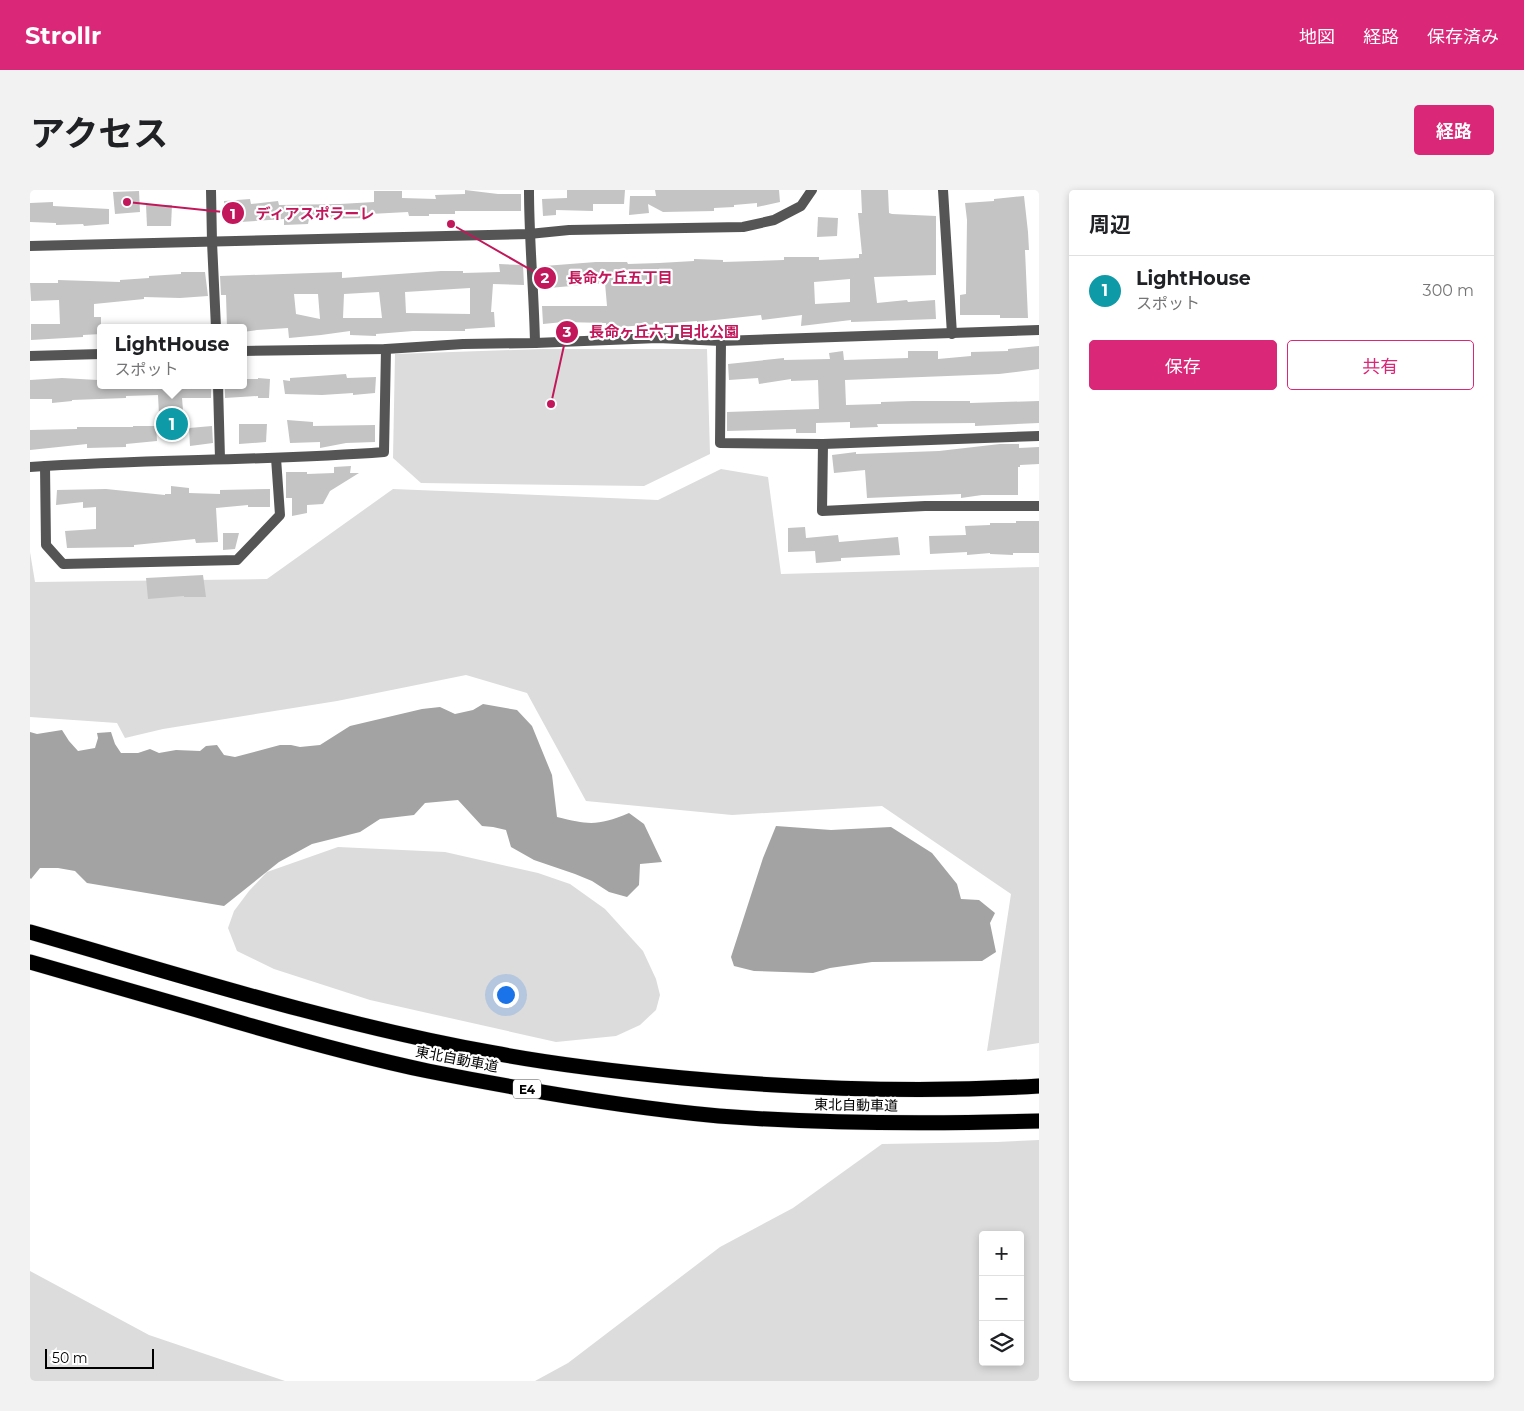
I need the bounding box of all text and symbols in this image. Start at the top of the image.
text: Strollr [25,21,101,50]
text: 地図 [1299,26,1335,48]
text: 経路 [1363,26,1399,48]
text: 保存済み [1427,26,1499,48]
button: 経路 [1414,105,1494,155]
text: アクセス [30,112,168,155]
callout: ディアスポラーレ [220,198,385,228]
text: 1 [230,204,236,223]
text: ディアスポラーレ [256,204,374,223]
text: 周辺 [1089,212,1131,237]
callout: 長命ケ丘五丁目 [532,263,682,293]
text: LightHouse [1136,267,1251,290]
text: 2 [541,268,550,287]
text: 長命ケ丘五丁目 [567,268,673,287]
text: 1 [1102,281,1108,300]
text: 300 m [1423,281,1474,300]
text: スポット [1136,294,1200,313]
callout: 長命ヶ丘六丁目北公園 [554,317,749,347]
text: 3 [562,322,572,341]
text: 長命ヶ丘六丁目北公園 [589,322,739,341]
popup [97,324,247,389]
text: LightHouse [115,333,229,356]
button: 保存 [1089,340,1277,390]
button: 共有 [1287,340,1474,390]
text: スポット [115,360,179,379]
pin: 1 [156,405,188,443]
your location [493,982,519,1008]
street label: 東北自動車道 [414,1042,500,1076]
road number: E4 [513,1080,541,1099]
street label: 東北自動車道 [814,1095,898,1115]
map controls [979,1231,1024,1366]
button: + [979,1231,1024,1276]
button: − [979,1276,1024,1321]
button: layers [979,1321,1024,1366]
scale bar [45,1346,154,1369]
text: 50 m [52,1349,88,1367]

